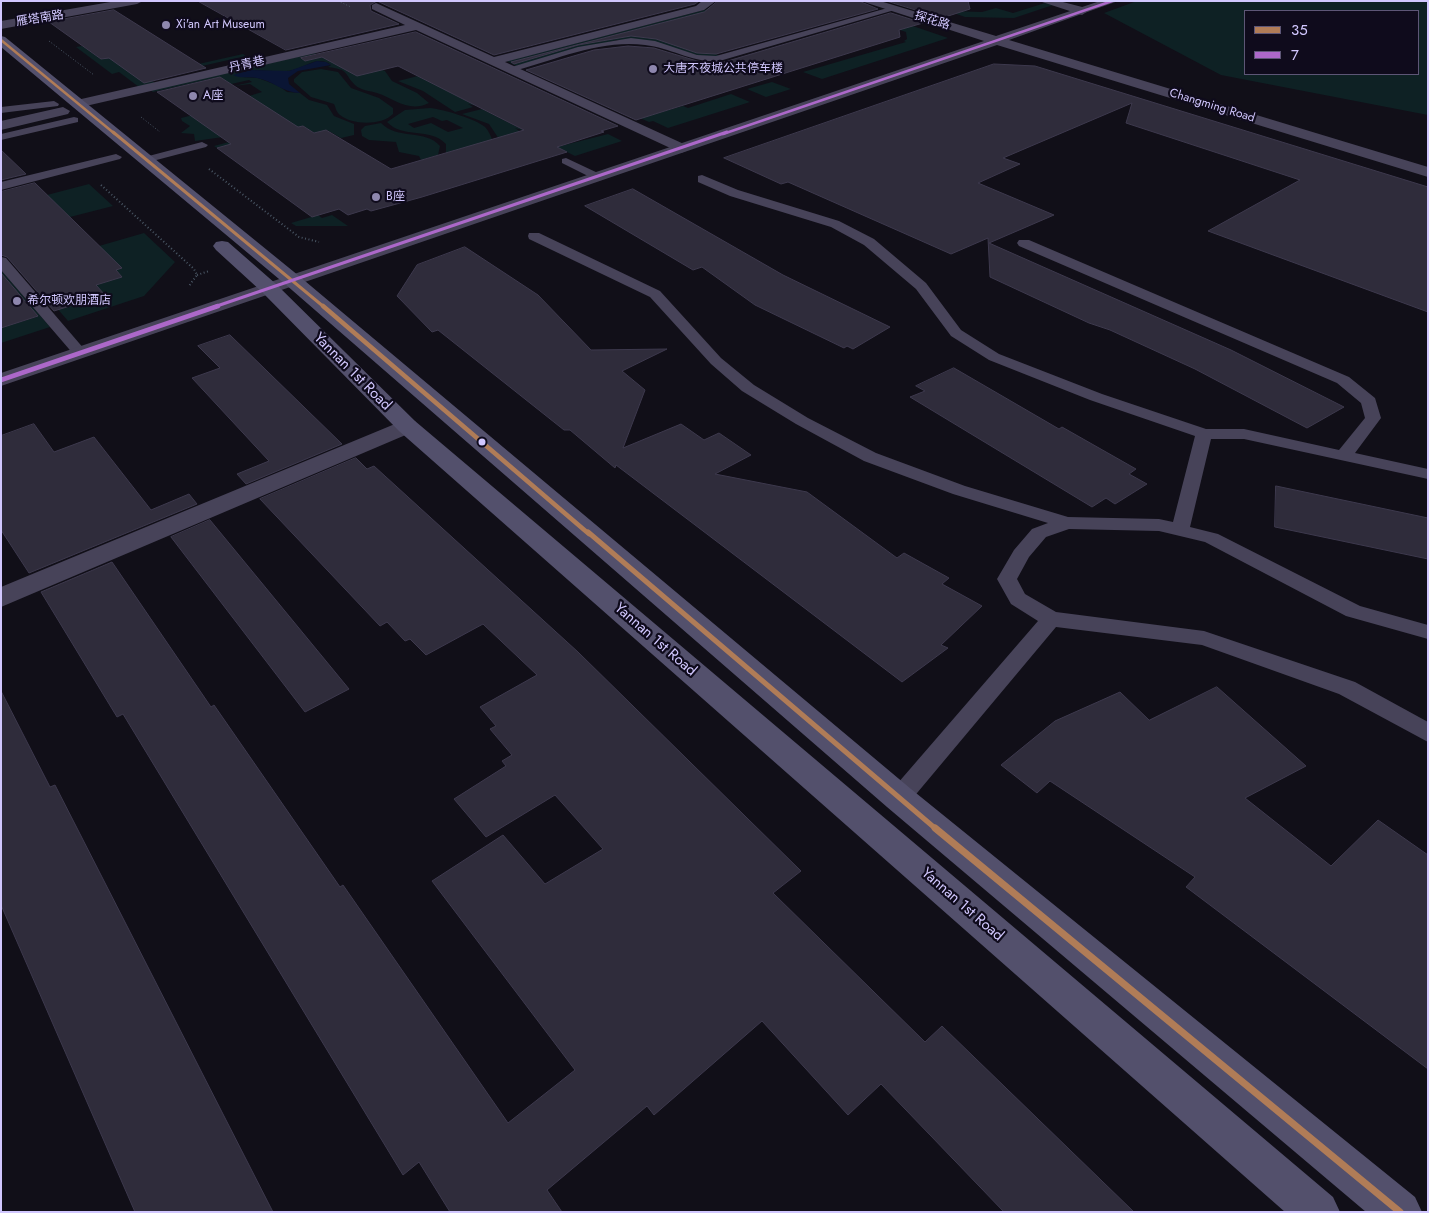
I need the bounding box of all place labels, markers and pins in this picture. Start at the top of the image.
place label: Xi'an Art Museum [176,18,265,32]
marker: Xi'an Art Museum [160,19,172,31]
place label: 大唐不夜城公共停车楼 [663,62,783,76]
marker: 大唐不夜城公共停车楼 [647,63,659,75]
place label: A座 [203,89,223,103]
marker: A座 [187,90,199,102]
place label: B座 [386,190,405,204]
marker: B座 [370,191,382,203]
place label: 希尔顿欢朋酒店 [27,294,111,308]
marker: 希尔顿欢朋酒店 [11,295,23,307]
unlabelled marker [477,437,487,447]

